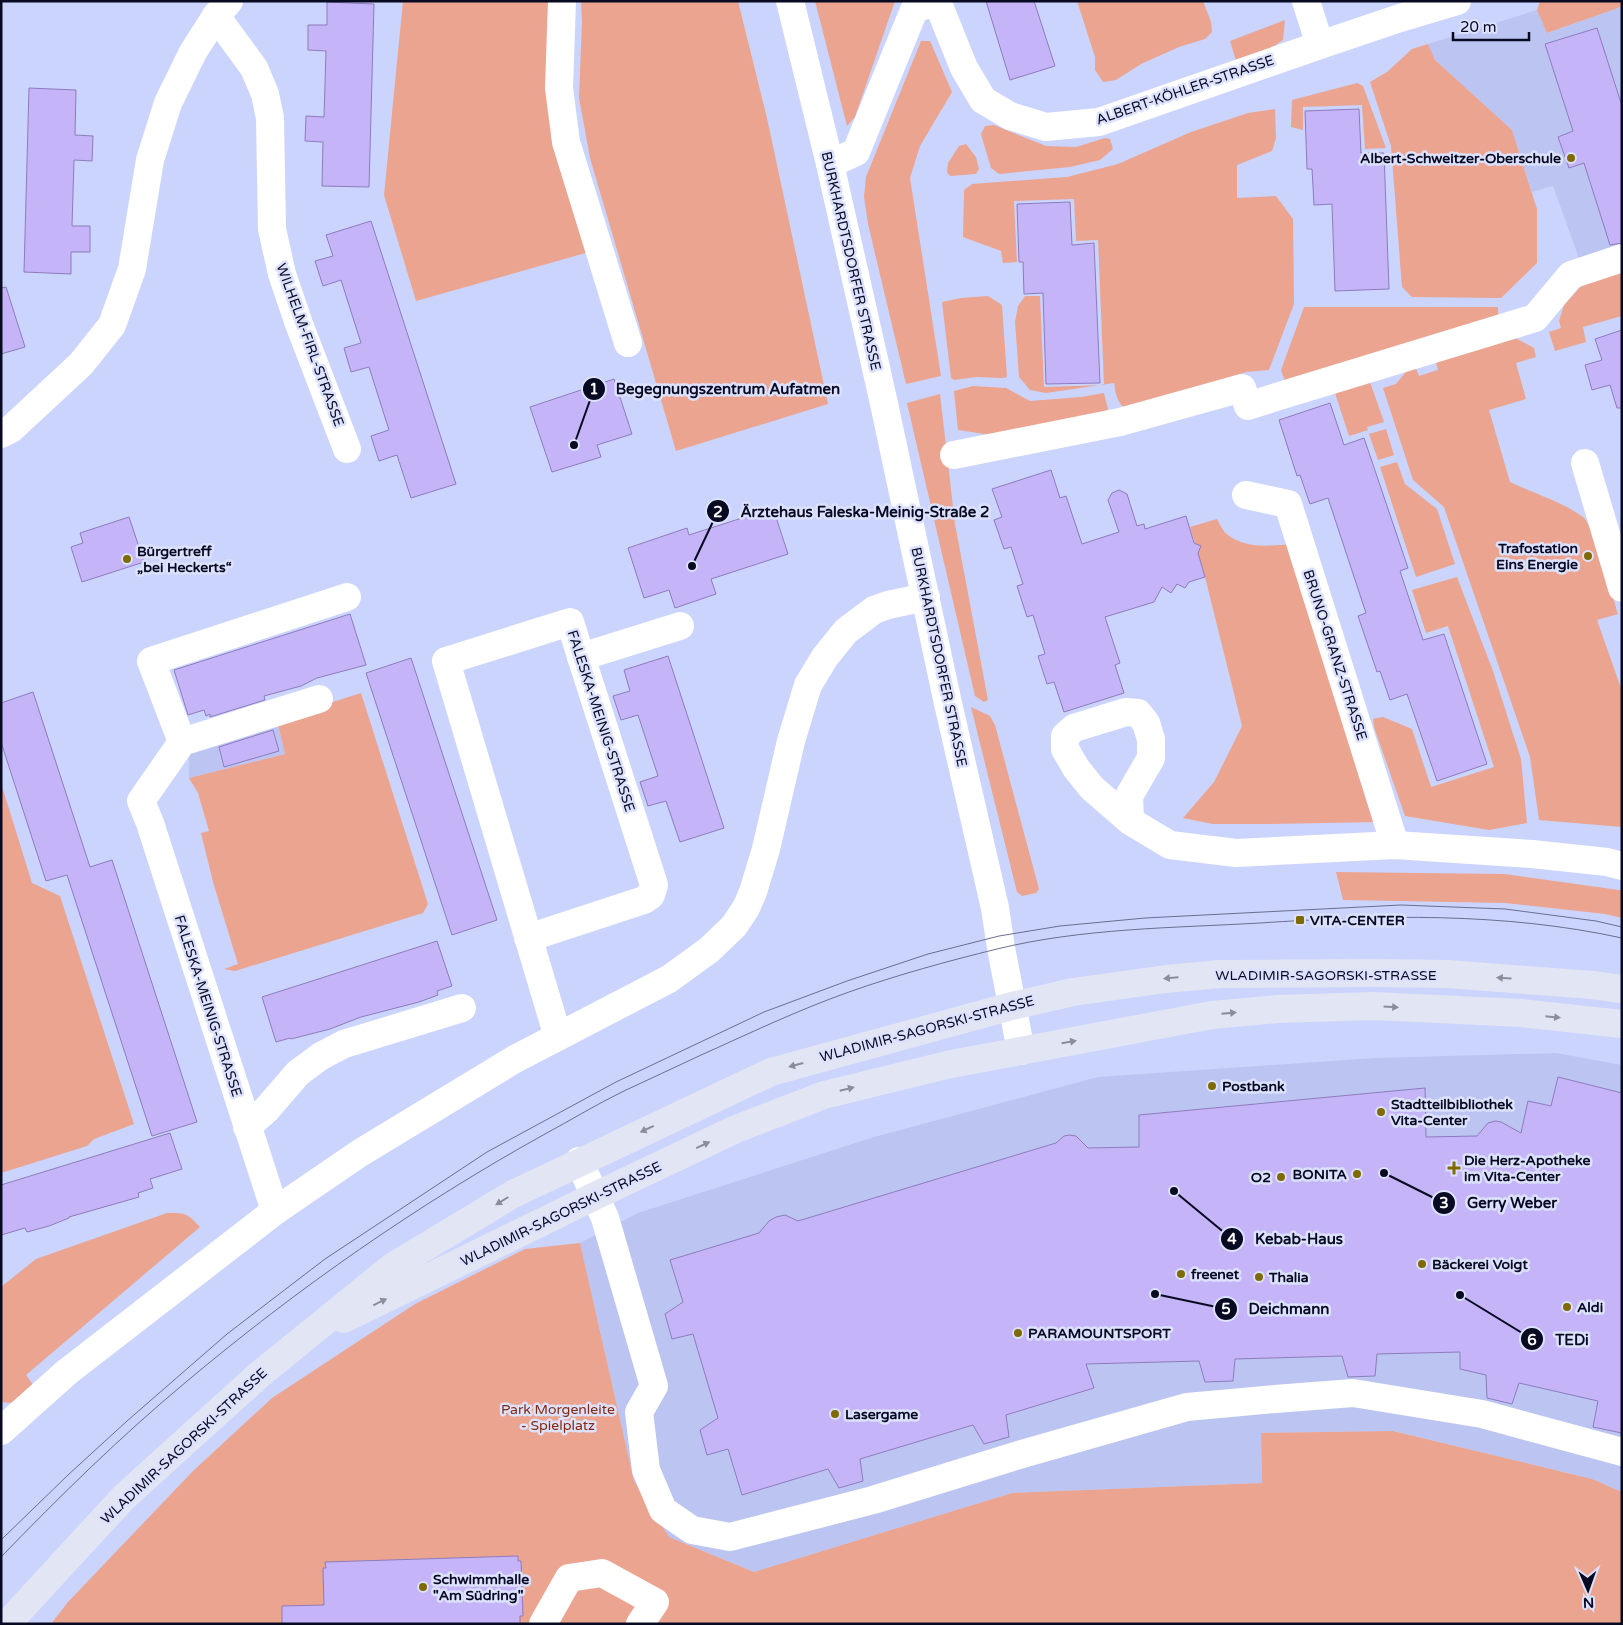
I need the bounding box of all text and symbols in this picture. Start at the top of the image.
scale bar [1453,10,1529,42]
text: 20 m [1460,18,1497,36]
street label: ALBERT-KÖHLER-STRASSE [1094,52,1276,128]
street label: BURKHARDTSDORFER STRASSE [818,150,884,372]
place label: Albert-Schweitzer-Oberschule [1360,150,1561,167]
marker: Albert-Schweitzer-Oberschule [1565,152,1577,164]
street label: WILHELM-FIRL-STRASSE [273,261,347,429]
callout: Begegnungszentrum Aufatmen [581,374,851,404]
text: 1 [589,380,599,398]
text: Begegnungszentrum Aufatmen [616,380,840,399]
callout: Ärztehaus Faleska-Meinig-Straße 2 [706,496,1000,526]
text: 2 [713,503,723,521]
text: Ärztehaus Faleska-Meinig-Straße 2 [740,503,990,522]
place label: Trafostation Eins Energie [1496,540,1578,573]
place label: Bürgertreff „bei Heckerts“ [137,543,232,576]
street label: BURKHARDTSDORFER STRASSE [907,546,971,768]
marker: Trafostation Eins Energie [1582,550,1594,562]
marker: Bürgertreff „bei Heckerts“ [121,553,133,565]
street label: BRUNO-GRANZ-STRASSE [1299,568,1371,743]
street label: FALESKA-MEINIG-STRASSE [564,628,638,814]
place label: VITA-CENTER [1310,912,1405,929]
street label: FALESKA-MEINIG-STRASSE [171,913,245,1099]
marker: VITA-CENTER [1294,914,1306,926]
street label: WLADIMIR-SAGORSKI-STRASSE [1215,967,1437,984]
one-way arrow [1495,974,1511,982]
one-way arrow [1163,975,1179,983]
street label: WLADIMIR-SAGORSKI-STRASSE [818,992,1036,1066]
one-way arrow [1384,1003,1400,1011]
one-way arrow [1221,1009,1237,1017]
one-way arrow [1546,1013,1562,1021]
one-way arrow [1062,1038,1077,1046]
one-way arrow [788,1061,803,1069]
place label: Postbank [1222,1078,1285,1095]
marker: Postbank [1206,1080,1218,1092]
one-way arrow [840,1085,855,1093]
place label: Stadtteilbibliothek Vita-Center [1391,1096,1513,1129]
marker: Stadtteilbibliothek Vita-Center [1375,1106,1387,1118]
one-way arrow [640,1126,654,1134]
one-way arrow [696,1141,710,1149]
place label: Die Herz-Apotheke im Vita-Center [1464,1152,1591,1185]
street label: WLADIMIR-SAGORSKI-STRASSE [458,1158,664,1270]
marker: Die Herz-Apotheke im Vita-Center [1448,1162,1460,1174]
place label: BONITA [1293,1166,1348,1183]
marker: BONITA [1351,1168,1363,1180]
place label: O2 [1251,1169,1271,1186]
marker: O2 [1275,1171,1287,1183]
callout: Gerry Weber [1432,1188,1567,1218]
text: 3 [1439,1194,1449,1212]
text: Gerry Weber [1467,1194,1557,1213]
one-way arrow [495,1196,508,1206]
callout: Kebab-Haus [1220,1224,1353,1254]
text: 4 [1227,1230,1237,1248]
text: Kebab-Haus [1255,1230,1343,1248]
place label: Bäckerei Voigt [1432,1256,1528,1273]
marker: Bäckerei Voigt [1416,1258,1428,1270]
place label: freenet [1190,1266,1240,1283]
marker: freenet [1175,1268,1187,1280]
place label: Thalia [1268,1269,1309,1286]
marker: Thalia [1253,1271,1265,1283]
callout: Deichmann [1213,1294,1339,1324]
one-way arrow [373,1298,387,1306]
place label: Aldi [1577,1299,1603,1316]
text: 5 [1221,1300,1231,1318]
text: Deichmann [1249,1300,1329,1318]
marker: Aldi [1561,1301,1573,1313]
callout: TEDi [1520,1324,1598,1354]
place label: PARAMOUNTSPORT [1028,1325,1171,1342]
marker: PARAMOUNTSPORT [1012,1327,1024,1339]
text: 6 [1527,1331,1537,1349]
text: TEDi [1554,1331,1589,1349]
street label: WLADIMIR-SAGORSKI-STRASSE [97,1364,271,1528]
park label: Park Morgenleite - Spielplatz [501,1401,615,1434]
place label: Lasergame [845,1406,918,1423]
marker: Lasergame [829,1408,841,1420]
north arrow [1563,1565,1613,1615]
place label: Schwimmhalle "Am Südring" [433,1571,529,1604]
marker: Schwimmhalle "Am Südring" [417,1581,429,1593]
text: N [1583,1594,1594,1611]

